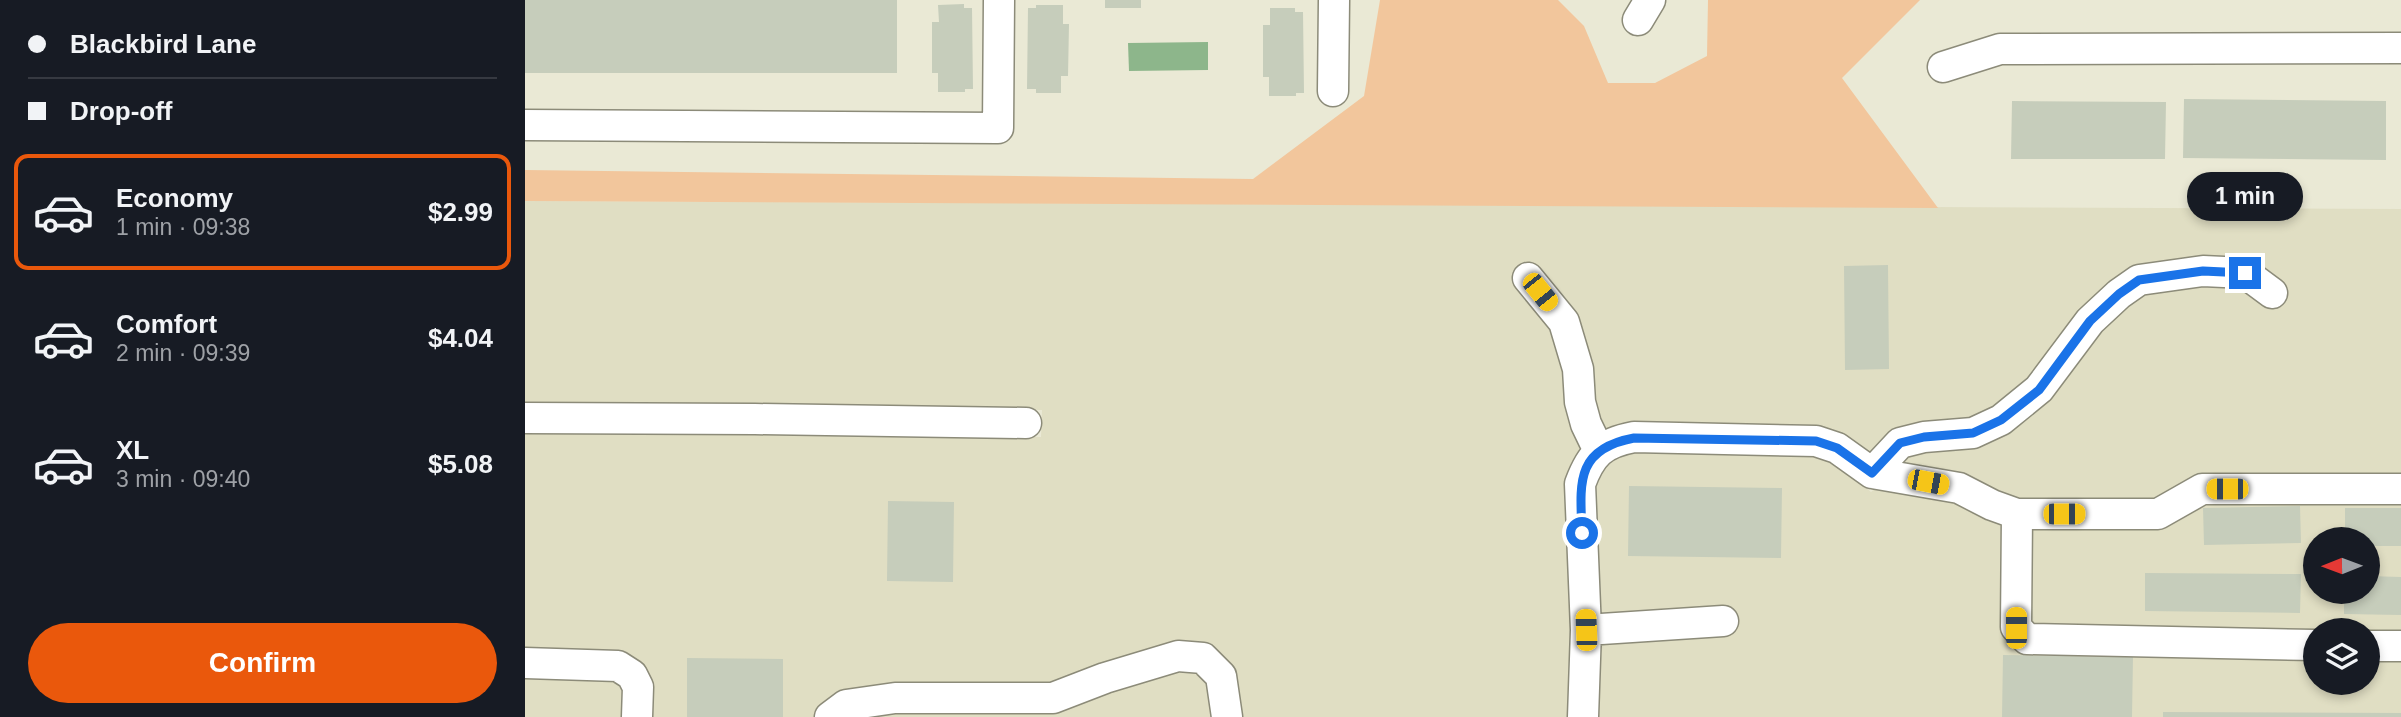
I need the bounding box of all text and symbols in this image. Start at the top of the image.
text: Blackbird Lane [70,29,256,59]
text: Drop-off [70,96,173,126]
callout: 1 min [2187,172,2303,220]
icon: car [32,181,95,244]
text: Economy [116,183,233,213]
text: 1 min [2215,183,2275,209]
text: $2.99 [428,197,493,227]
text: 1 min · 09:38 [116,214,250,240]
route end [2229,257,2261,289]
car [1519,269,1562,315]
icon: car [32,307,95,370]
text: Comfort [116,309,217,339]
text: $4.04 [428,323,493,353]
text: 2 min · 09:39 [116,340,250,366]
icon: car [32,433,95,496]
text: XL [116,435,149,465]
text: $5.08 [428,449,493,479]
text: 3 min · 09:40 [116,466,250,492]
car [1906,468,1951,496]
car [2207,479,2249,500]
car [2044,504,2086,525]
route start [1566,517,1598,549]
north arrow [2303,527,2380,604]
map controls [2303,527,2380,695]
car [2006,607,2027,649]
car [1575,609,1598,651]
button: layers [2303,618,2380,695]
button: Confirm [28,623,497,703]

